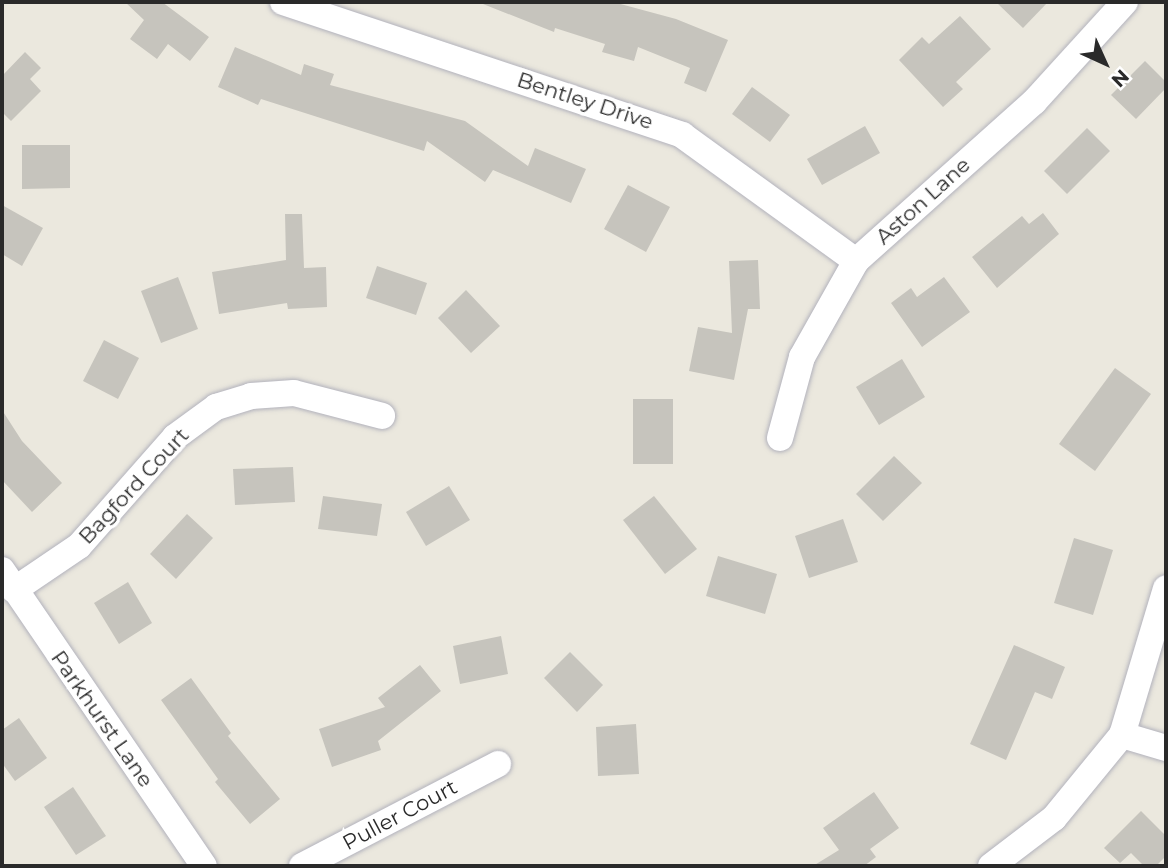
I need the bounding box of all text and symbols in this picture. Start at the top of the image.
north arrow [1070,28,1140,98]
text: N [1107,65,1134,92]
street label: Bentley Drive [514,67,656,135]
street label: Aston Lane [871,152,975,250]
street label: Bagford Court [74,423,194,549]
street label: Parkhurst Lane [46,646,158,792]
street label: Puller Court [338,774,462,856]

